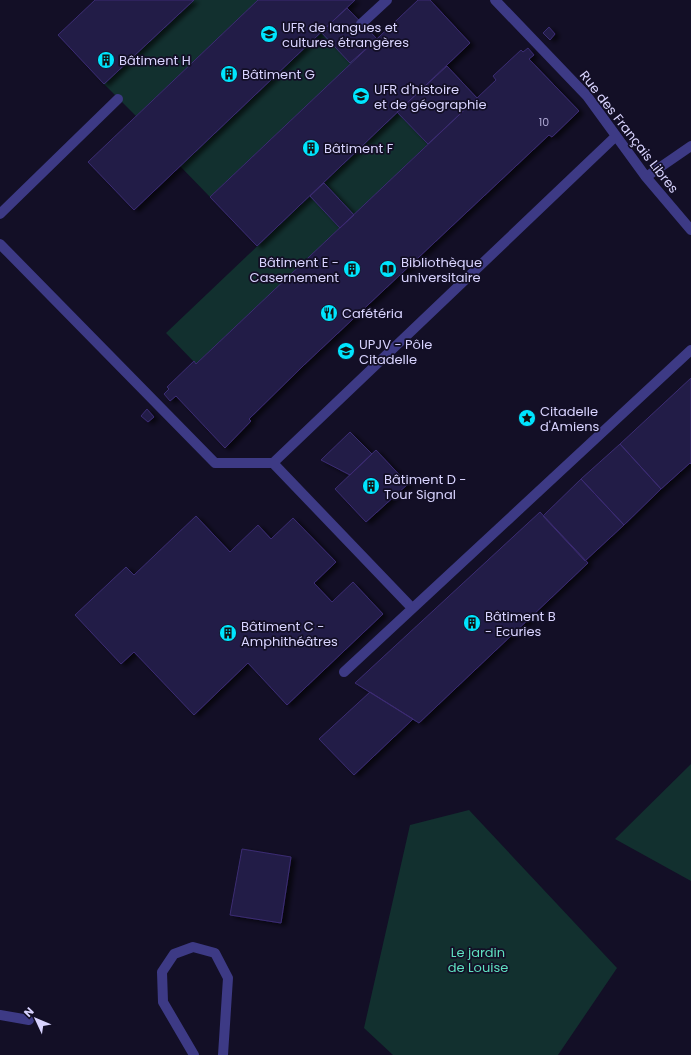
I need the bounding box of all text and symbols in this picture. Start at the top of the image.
place label: UFR de langues et cultures étrangères [282,18,409,52]
school or university icon: UFR de langues et cultures étrangères [259,24,279,44]
building icon: Bâtiment H [96,50,116,70]
place label: Bâtiment H [119,51,191,70]
building icon: Bâtiment G [219,64,239,84]
place label: Bâtiment G [242,65,315,84]
street label: Rue des Français Libres [575,67,683,197]
place label: UFR d'histoire et de géographie [374,80,487,114]
school or university icon: UFR d'histoire et de géographie [351,86,371,106]
house number: 10 [539,114,549,130]
building icon: Bâtiment F [301,138,321,158]
place label: Bâtiment F [324,139,394,158]
place label: Bâtiment E - Casernement [250,253,339,287]
place label: Bibliothèque universitaire [401,253,482,287]
building icon: Bâtiment E - Casernement [342,259,362,279]
library icon: Bibliothèque universitaire [378,259,398,279]
restaurant icon: Cafétéria [319,303,339,323]
place label: Cafétéria [342,304,403,323]
place label: UPJV - Pôle Citadelle [359,335,432,369]
school or university icon: UPJV - Pôle Citadelle [336,341,356,361]
place label: Citadelle d'Amiens [540,402,600,436]
place icon: Citadelle d'Amiens [517,408,537,428]
place label: Bâtiment D - Tour Signal [384,470,467,504]
building icon: Bâtiment D - Tour Signal [361,476,381,496]
place label: Bâtiment B - Ecuries [485,607,556,641]
building icon: Bâtiment B - Ecuries [462,613,482,633]
place label: Bâtiment C - Amphithéâtres [241,617,338,651]
building icon: Bâtiment C - Amphithéâtres [218,623,238,643]
park label: Le jardin de Louise [448,943,508,977]
north arrow [16,999,56,1039]
text: N [20,1004,37,1021]

